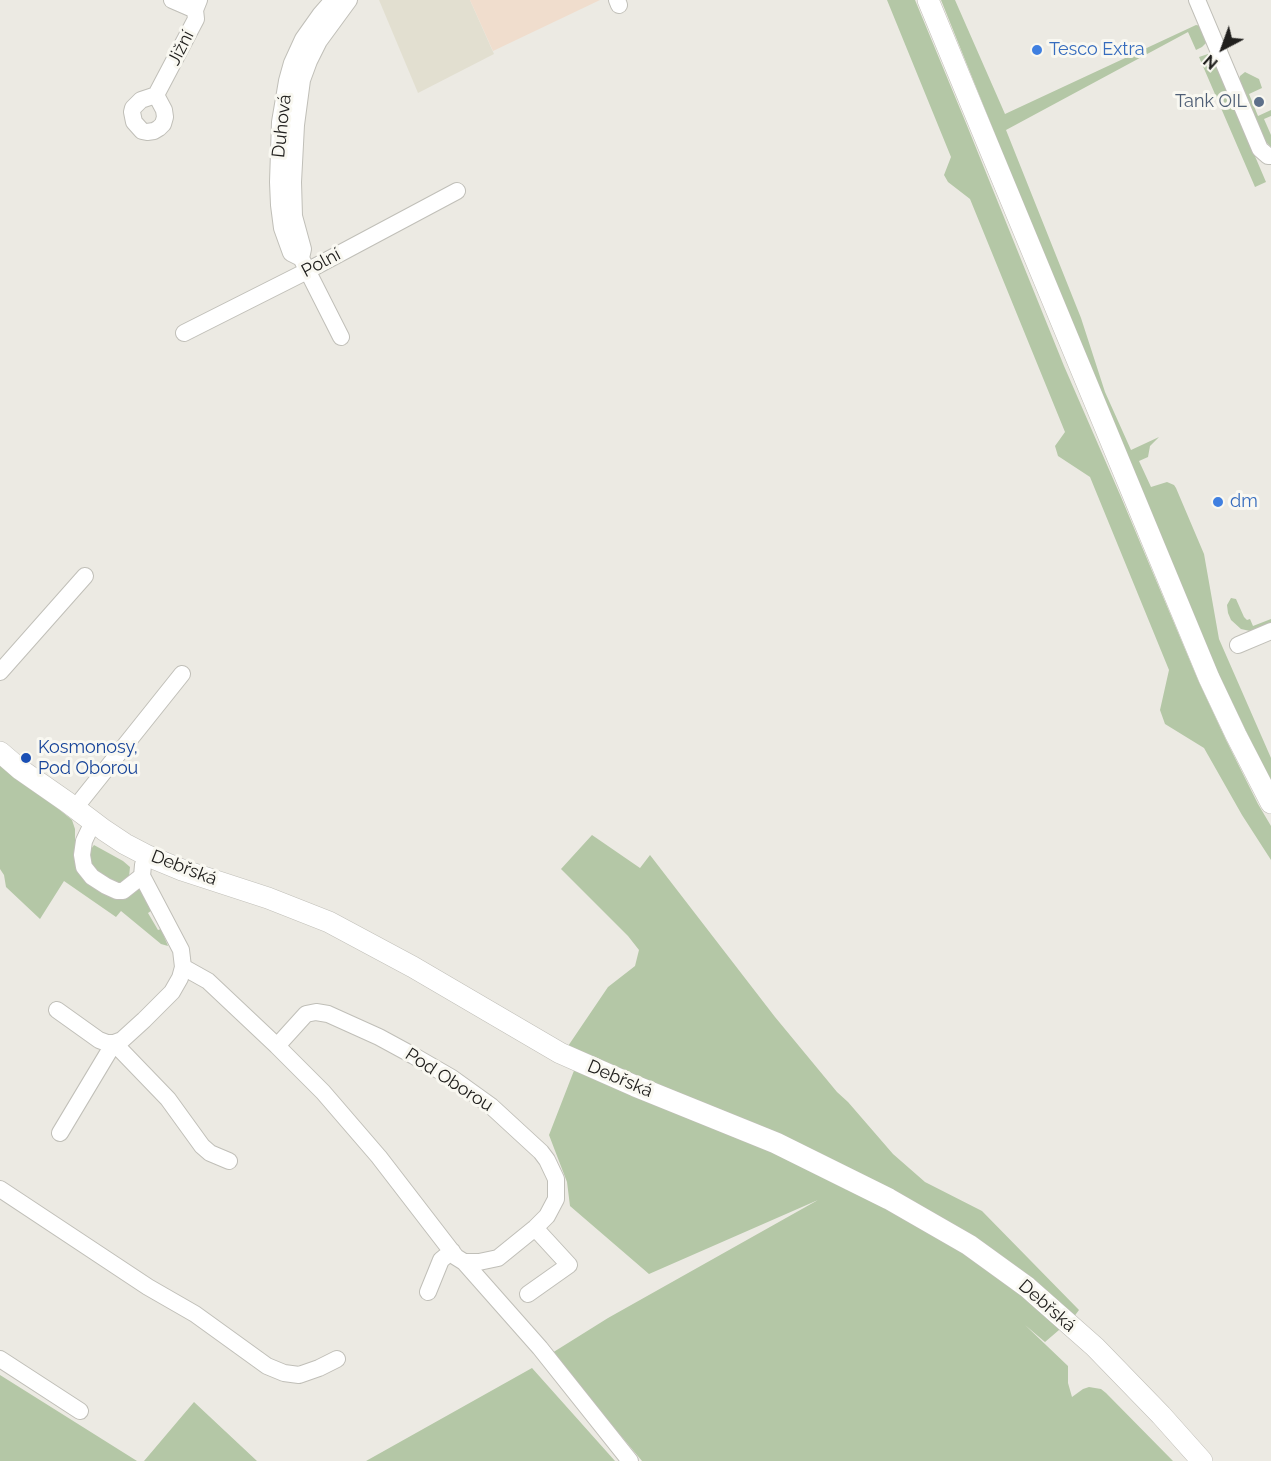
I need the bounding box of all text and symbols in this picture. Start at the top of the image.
north arrow [1193,18,1253,78]
street label: Jižní [163,27,199,69]
place label: Tesco Extra [1049,39,1144,61]
marker: Tesco Extra [1030,43,1044,57]
text: N [1200,51,1222,73]
place label: Tank OIL [1175,91,1247,113]
street label: Duhová [268,93,296,159]
marker: Tank OIL [1252,95,1266,109]
street label: Polní [298,244,344,282]
place label: dm [1230,491,1258,513]
marker: dm [1211,495,1225,509]
place label: Kosmonosy, Pod Oborou [38,737,138,780]
marker: Kosmonosy, Pod Oborou [19,751,33,765]
street label: Debřská [148,846,220,890]
street label: Pod Oborou [401,1044,497,1116]
street label: Debřská [584,1056,656,1102]
street label: Debřská [1014,1275,1080,1337]

